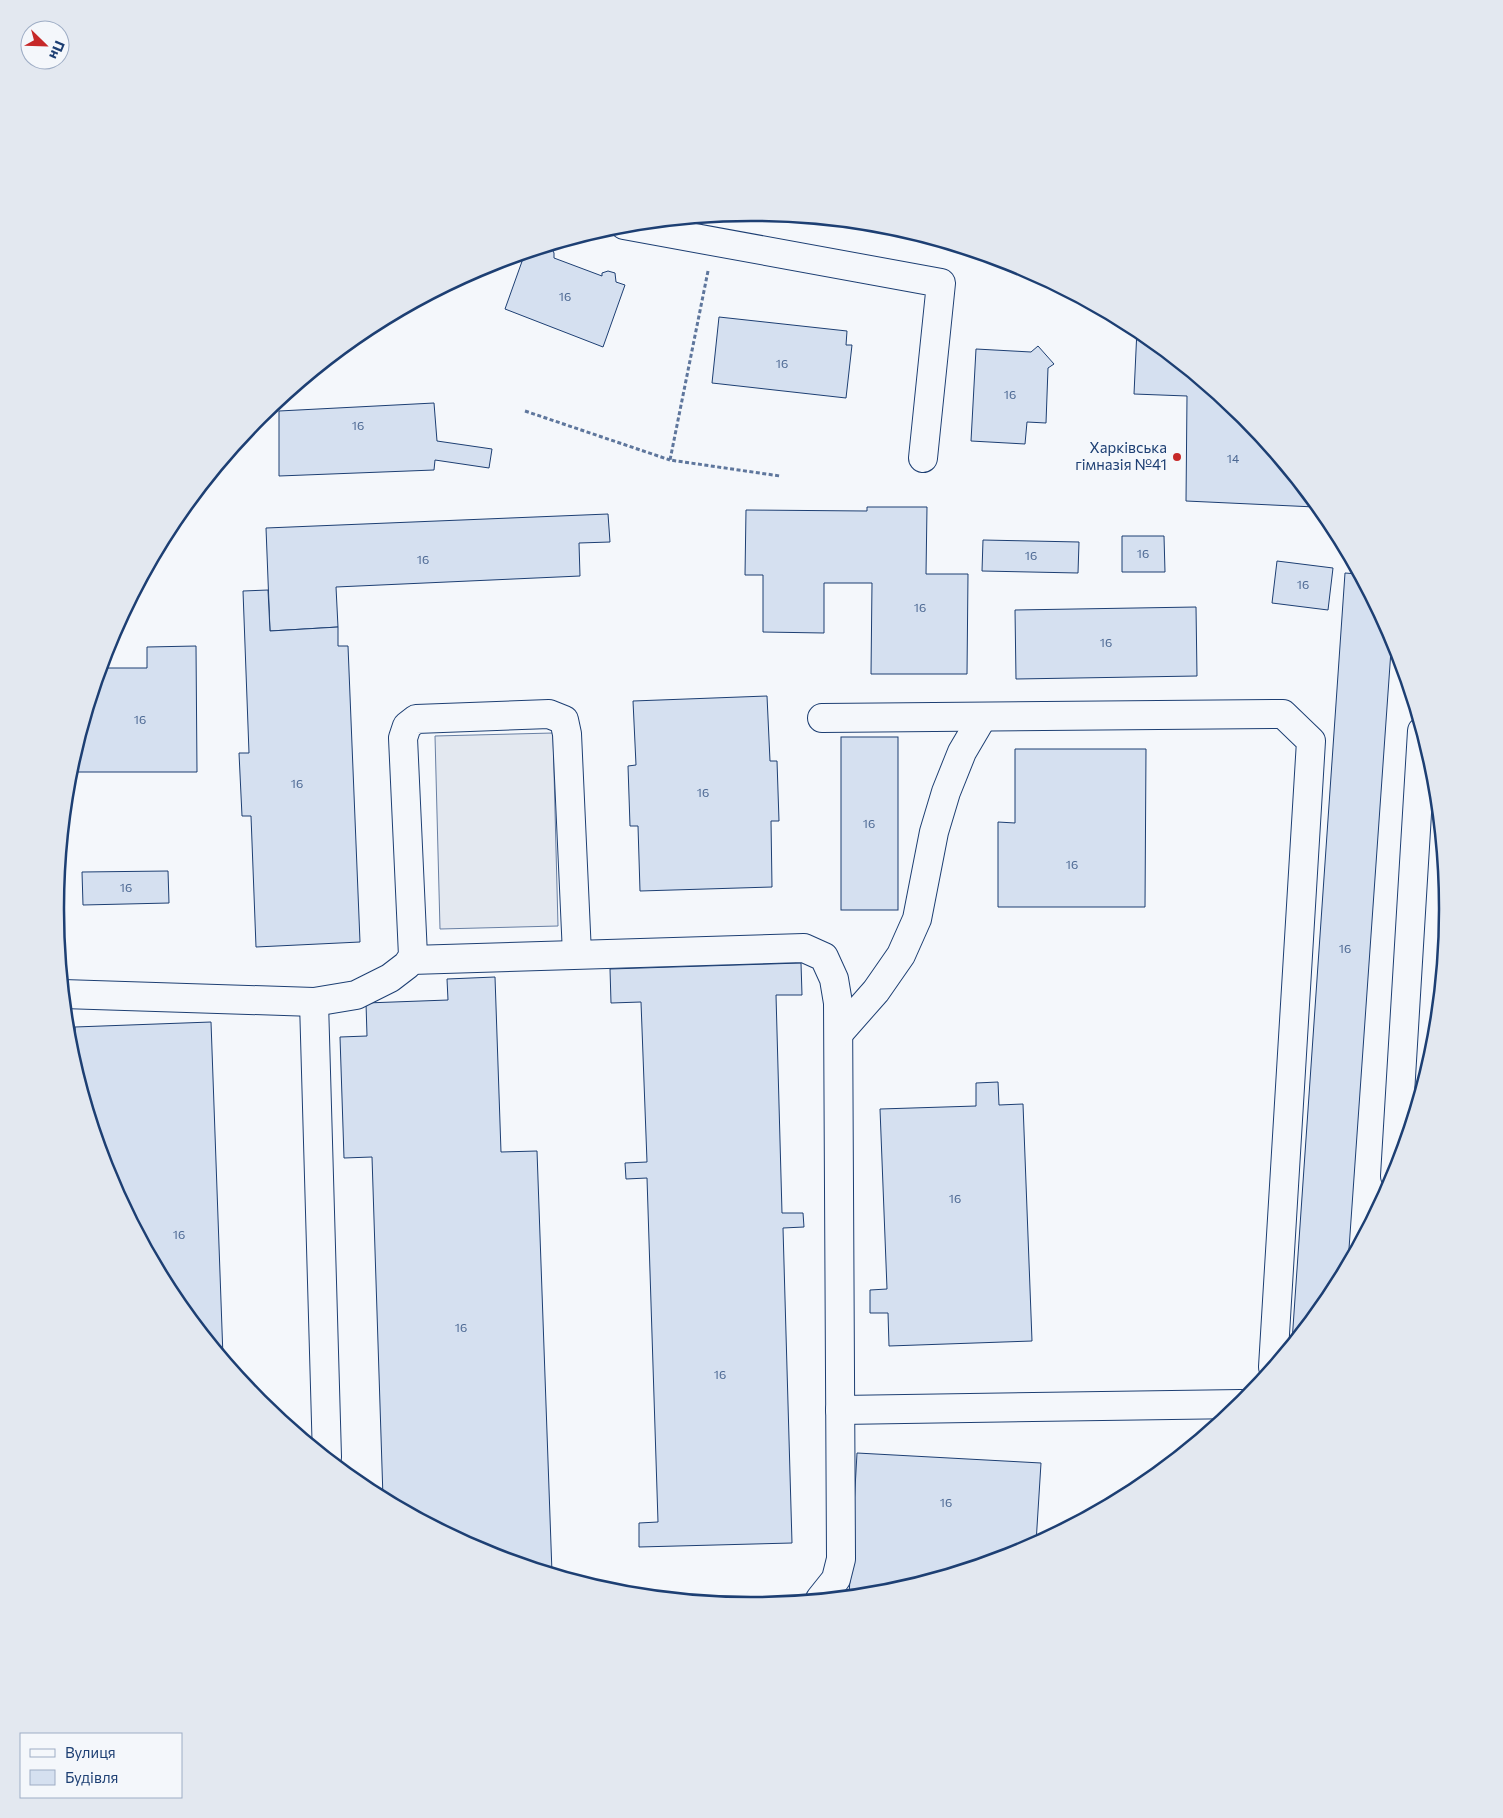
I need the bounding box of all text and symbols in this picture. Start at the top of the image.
north arrow [20,20,70,70]
text: Пн [46,38,69,62]
house number: 16 [559,289,571,303]
house number: 16 [776,356,788,370]
house number: 16 [1004,387,1016,401]
house number: 16 [352,418,364,432]
place label: Харківська гімназія №41 [1075,438,1167,473]
marker: Харківська гімназія №41 [1171,451,1183,463]
house number: 14 [1227,451,1239,465]
house number: 16 [1137,546,1149,560]
house number: 16 [1025,548,1037,562]
house number: 16 [417,552,429,566]
house number: 16 [1297,577,1309,591]
house number: 16 [914,600,926,614]
house number: 16 [1100,635,1112,649]
house number: 16 [134,712,146,726]
house number: 16 [291,776,303,790]
house number: 16 [697,785,709,799]
house number: 16 [863,816,875,830]
house number: 16 [1066,857,1078,871]
house number: 16 [120,880,132,894]
house number: 16 [1339,941,1351,955]
house number: 16 [949,1191,961,1205]
house number: 16 [173,1227,185,1241]
house number: 16 [455,1320,467,1334]
house number: 16 [714,1367,726,1381]
house number: 16 [940,1495,952,1509]
legend [20,1733,182,1798]
text: Вулиця [65,1743,116,1761]
text: Будівля [65,1768,118,1786]

